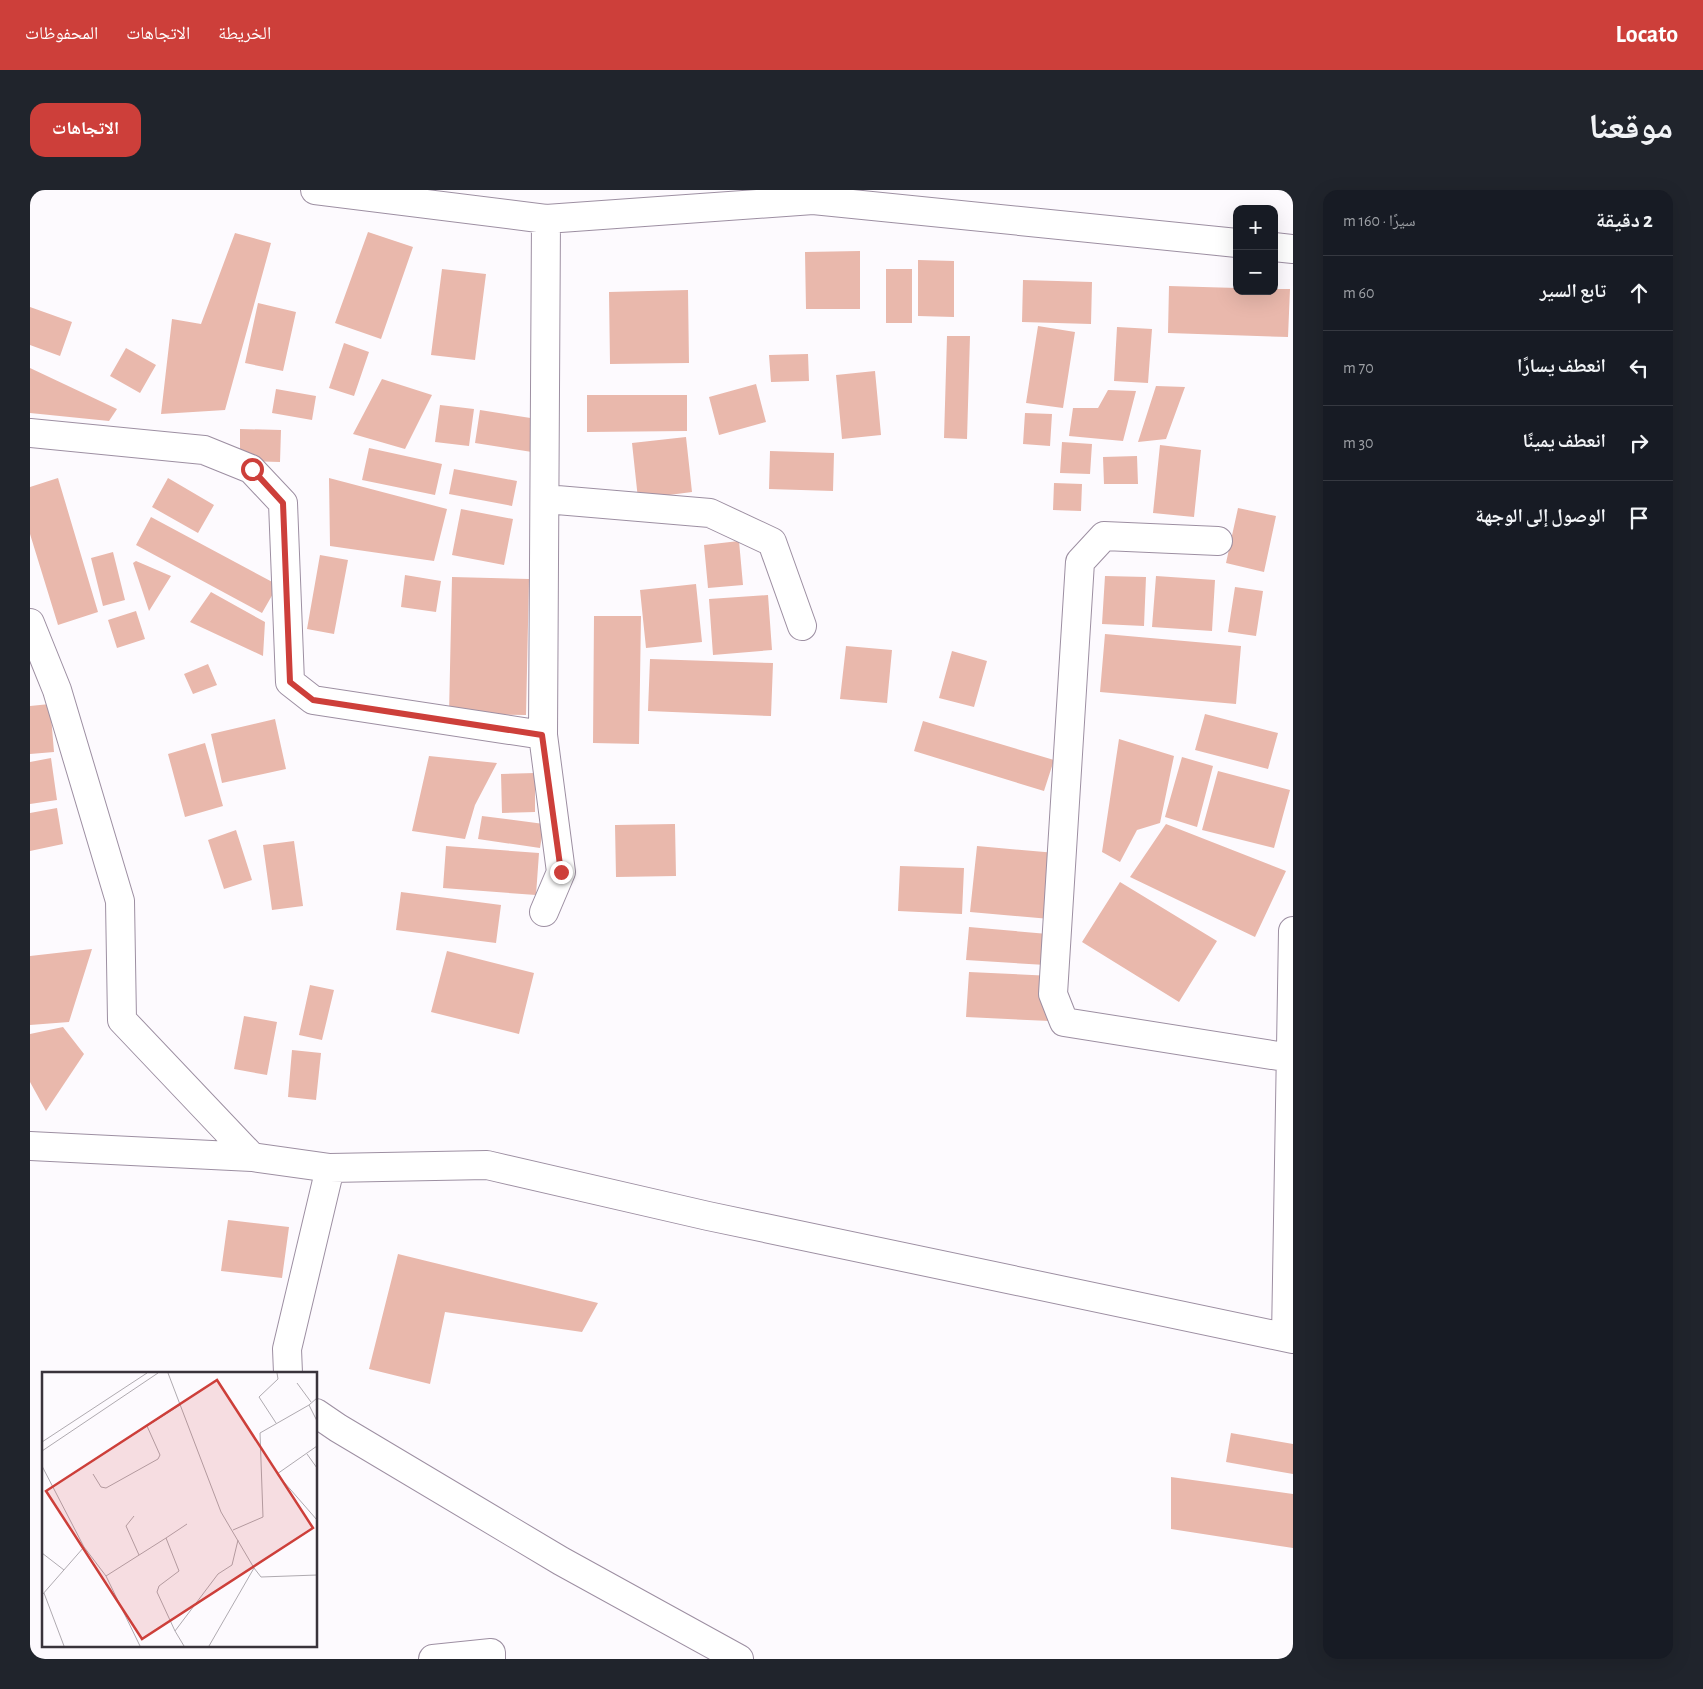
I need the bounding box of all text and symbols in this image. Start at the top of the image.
text: Locato [1616,23,1678,47]
text: المحفوظات [25,25,98,43]
text: الاتجاهات [126,25,190,43]
text: الخريطة [218,25,271,43]
button: الاتجاهات [30,103,141,157]
text: موقعنا [1588,110,1673,145]
map controls [1233,205,1278,295]
button: + [1233,205,1278,250]
text: 2 دقيقة [1596,210,1653,231]
text: سيرًا · 160 m [1343,213,1415,229]
button: − [1233,250,1278,295]
icon: ahead [1625,279,1653,307]
text: تابع السير [1540,282,1606,301]
text: 60 m [1343,285,1374,301]
icon: left [1625,354,1653,382]
text: انعطف يسارًا [1517,357,1606,376]
text: 70 m [1343,360,1374,376]
icon: right [1625,429,1653,457]
text: انعطف يمينًا [1523,432,1606,451]
text: 30 m [1343,435,1374,451]
route start [241,458,264,481]
icon: arrive [1625,504,1653,532]
text: الوصول إلى الوجهة [1475,507,1606,526]
route end [550,861,573,884]
inset map [42,1372,318,1646]

